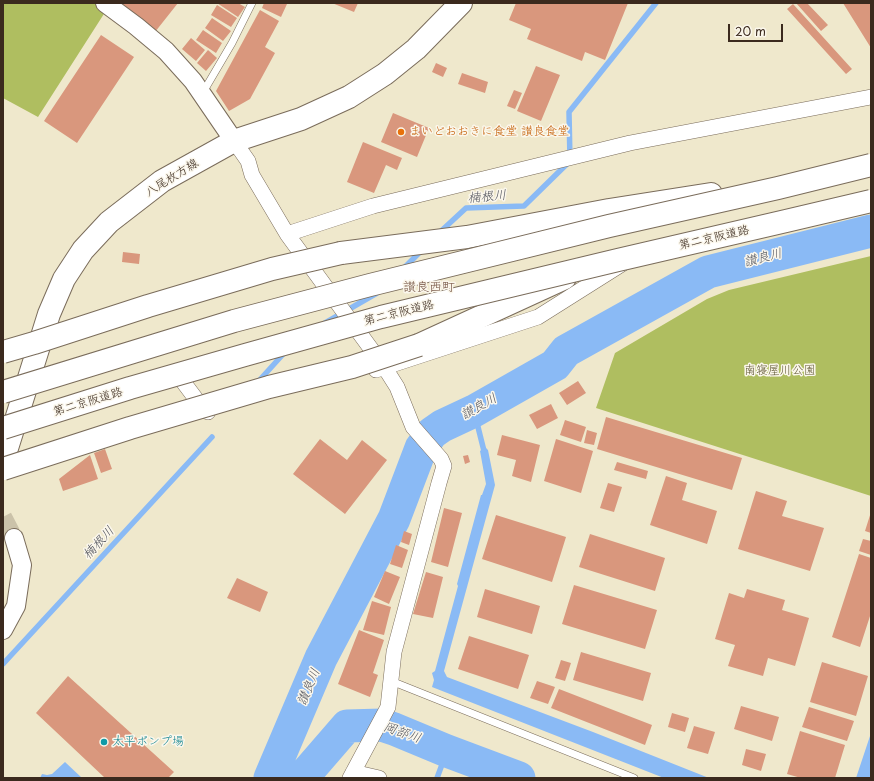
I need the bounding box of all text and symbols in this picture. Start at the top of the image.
scale bar [730,16,785,42]
text: 20 m [735,22,766,40]
place label: まいどおおきに食堂 讃良食堂 [409,125,569,139]
marker: まいどおおきに食堂 讃良食堂 [396,127,406,137]
street label: 八尾枚方線 [143,156,201,200]
water label: 楠根川 [467,188,507,206]
street label: 第二京阪道路 [677,223,751,253]
water label: 讃良川 [742,246,784,270]
district label: 讃良西町 [403,279,455,295]
street label: 第二京阪道路 [362,297,436,329]
park label: 南寝屋川公園 [744,364,816,378]
street label: 第二京阪道路 [51,385,125,419]
water label: 讃良川 [458,391,500,423]
water label: 楠根川 [80,523,118,563]
water label: 讃良川 [294,666,324,708]
water label: 岡部川 [381,719,423,747]
place label: 太平ポンプ場 [112,735,184,749]
marker: 太平ポンプ場 [99,737,109,747]

